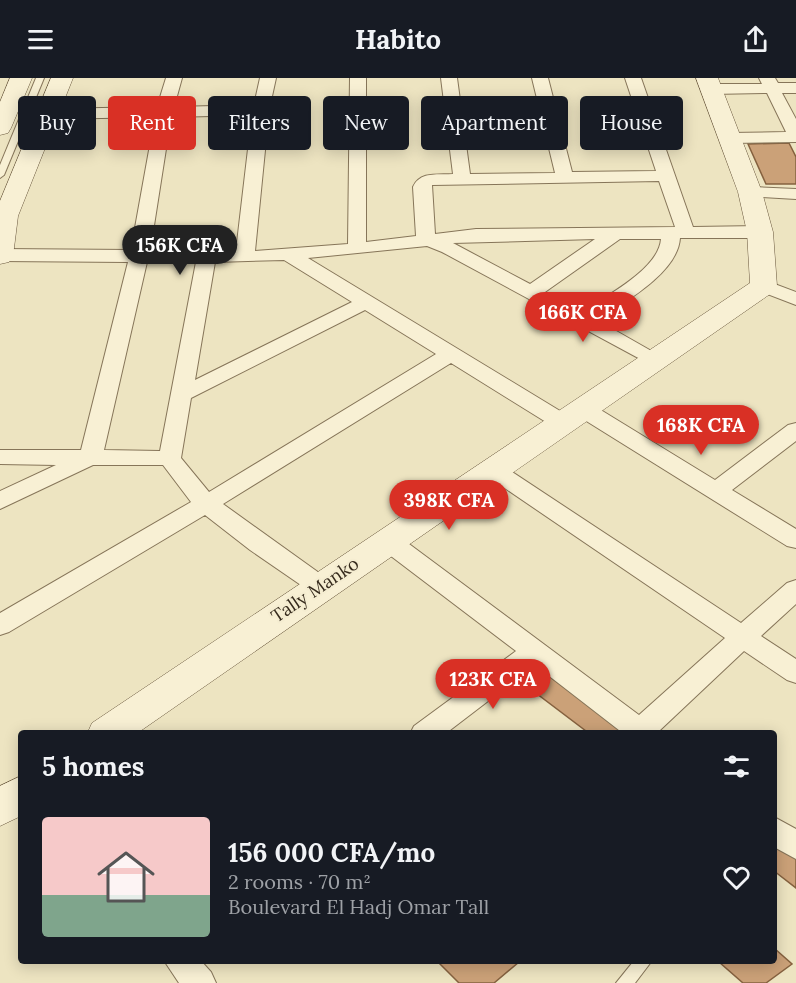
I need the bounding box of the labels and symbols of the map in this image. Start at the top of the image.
pin: 156K CFA [118,225,242,276]
pin: 166K CFA [521,292,645,343]
pin: 168K CFA [639,405,763,456]
pin: 398K CFA [387,480,511,531]
street label: Tally Manko [266,552,363,627]
pin: 123K CFA [431,659,555,710]

